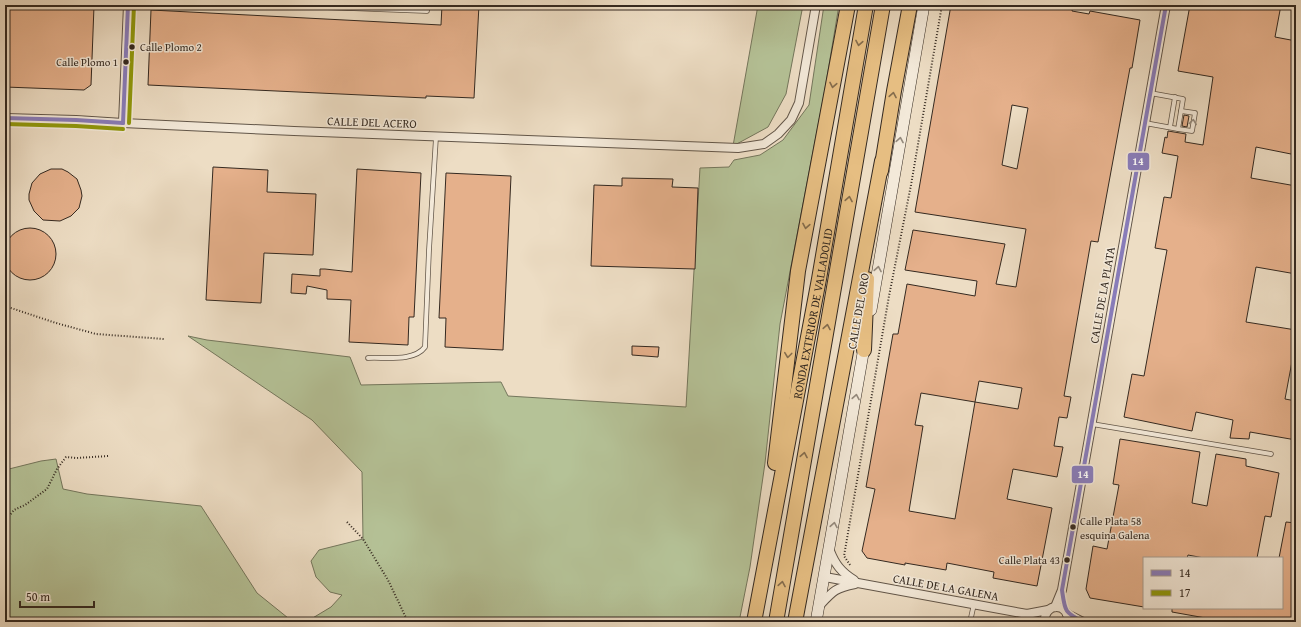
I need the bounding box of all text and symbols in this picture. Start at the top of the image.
place label: Calle Plomo 2 [140,39,202,55]
one-way arrow [855,40,864,47]
marker: Calle Plomo 2 [127,42,137,52]
place label: Calle Plomo 1 [56,54,118,70]
marker: Calle Plomo 1 [121,57,131,67]
one-way arrow [829,81,837,88]
one-way arrow [888,92,897,98]
street label: CALLE DEL ACERO [327,112,417,132]
one-way arrow [1188,119,1197,125]
one-way arrow [895,137,904,144]
line badge: 14 [1127,152,1150,171]
text: 14 [1132,153,1144,169]
one-way arrow [844,196,853,202]
one-way arrow [803,223,811,229]
street label: RONDA EXTERIOR DE VALLADOLID [788,227,836,400]
street label: CALLE DE LA PLATA [1085,245,1119,345]
one-way arrow [873,265,882,272]
street label: CALLE DEL ORO [843,272,873,350]
one-way arrow [822,324,830,330]
one-way arrow [784,352,793,358]
one-way arrow [851,394,860,400]
one-way arrow [800,452,808,459]
line badge: 14 [1071,465,1094,484]
text: 14 [1077,466,1089,482]
place label: Calle Plata 58 esquina Galena [1080,513,1150,543]
one-way arrow [829,522,838,528]
marker: Calle Plata 58 esquina Galena [1068,522,1078,532]
place label: Calle Plata 43 [999,552,1060,568]
marker: Calle Plata 43 [1062,555,1072,565]
legend [1143,557,1283,609]
text: 14 [1179,564,1191,581]
street label: CALLE DE LA GALENA [892,569,1001,605]
one-way arrow [777,580,786,587]
scale bar [20,583,94,609]
text: 17 [1179,584,1191,601]
text: 50 m [26,588,50,605]

